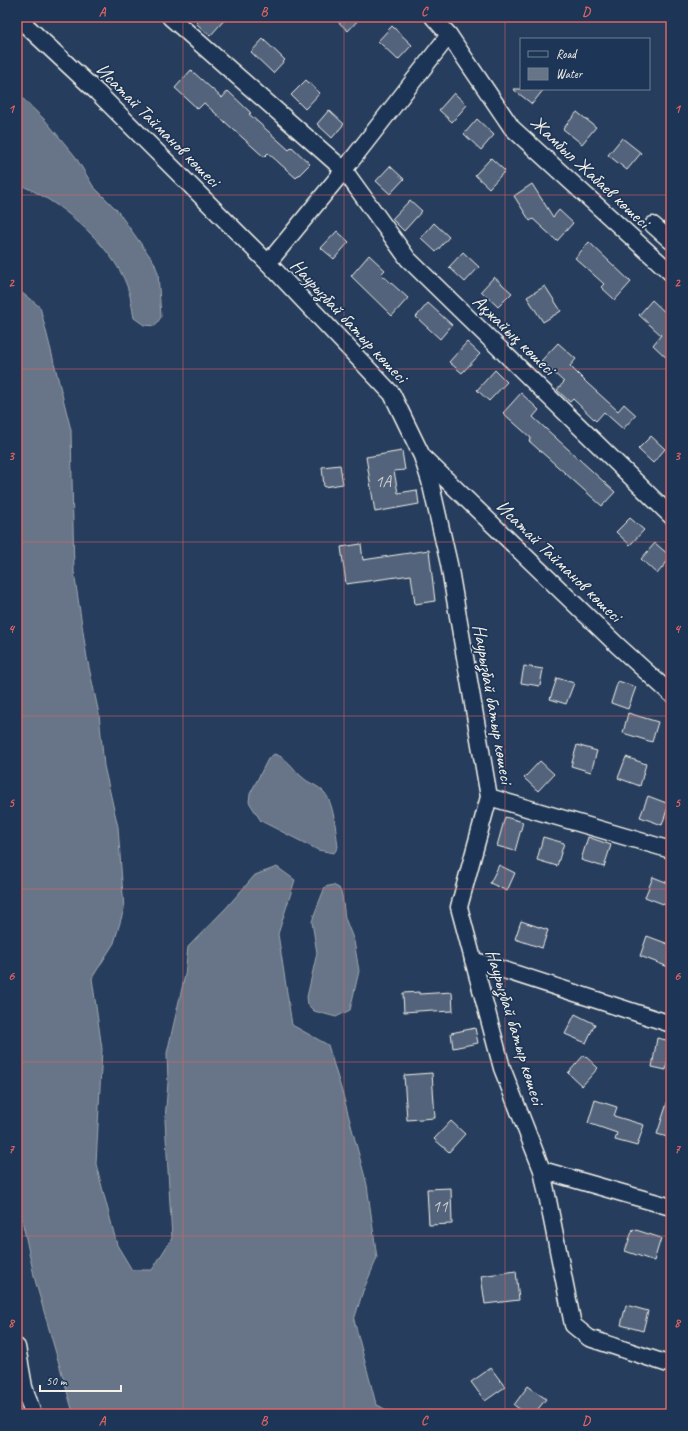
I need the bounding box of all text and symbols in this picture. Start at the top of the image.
text: A [99,4,107,20]
text: B [261,4,269,20]
text: C [421,4,429,20]
text: D [582,4,591,20]
legend [520,38,650,90]
text: Road [556,46,578,62]
street label: Исатай Тайманов көшесі [91,58,227,194]
text: Water [556,66,584,82]
text: 1 [8,101,16,117]
text: 1 [674,101,682,117]
street label: Жамбыл Жабаев көшесі [525,110,657,235]
street label: Наурызбай батыр көшесі [285,254,414,390]
text: 2 [8,275,15,291]
text: 2 [674,275,681,291]
street label: Ақжайық көшесі [467,289,562,382]
text: 3 [8,448,15,464]
text: 3 [674,448,681,464]
house number: 1А [375,471,393,492]
street label: Исатай Тайманов көшесі [491,495,629,629]
text: 4 [8,621,16,637]
text: 4 [674,621,682,637]
street label: Наурызбай батыр көшесі [467,622,519,788]
text: 5 [8,795,15,811]
text: 5 [674,795,681,811]
street label: Наурызбай батыр көшесі [480,946,551,1110]
text: 6 [8,968,15,984]
text: 6 [674,968,681,984]
text: 7 [8,1141,15,1157]
text: 7 [674,1141,681,1157]
house number: 11 [432,1196,449,1217]
text: 8 [8,1315,16,1331]
text: 8 [674,1315,682,1331]
scale bar [40,1367,121,1393]
text: 50 m [46,1373,68,1389]
text: A [99,1413,107,1429]
text: B [261,1413,269,1429]
text: C [421,1413,429,1429]
text: D [582,1413,591,1429]

